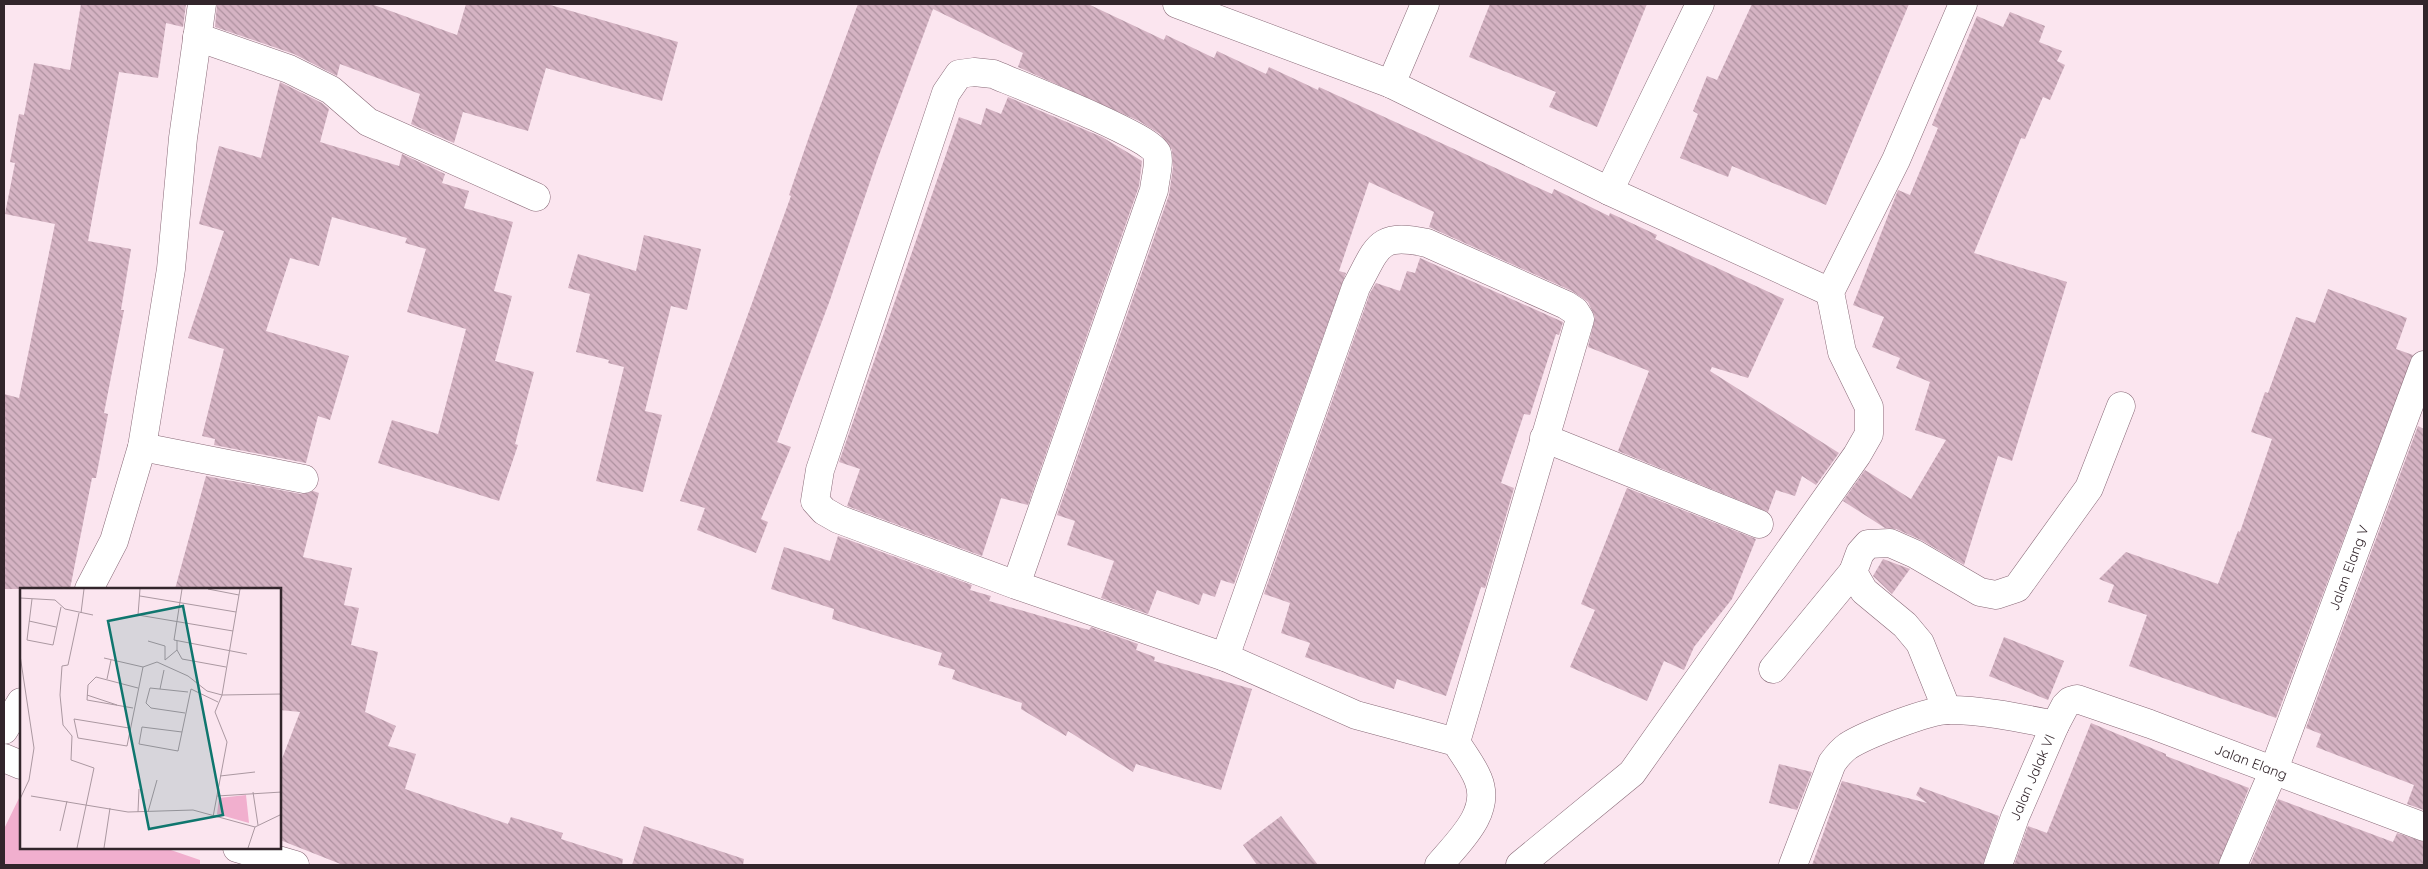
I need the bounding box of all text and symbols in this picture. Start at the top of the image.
street label: Jalan Elang V [2325,523,2373,613]
inset map [20,588,281,849]
street label: Jalan Jalak VI [2005,731,2059,823]
street label: Jalan Elang [2212,740,2290,784]

